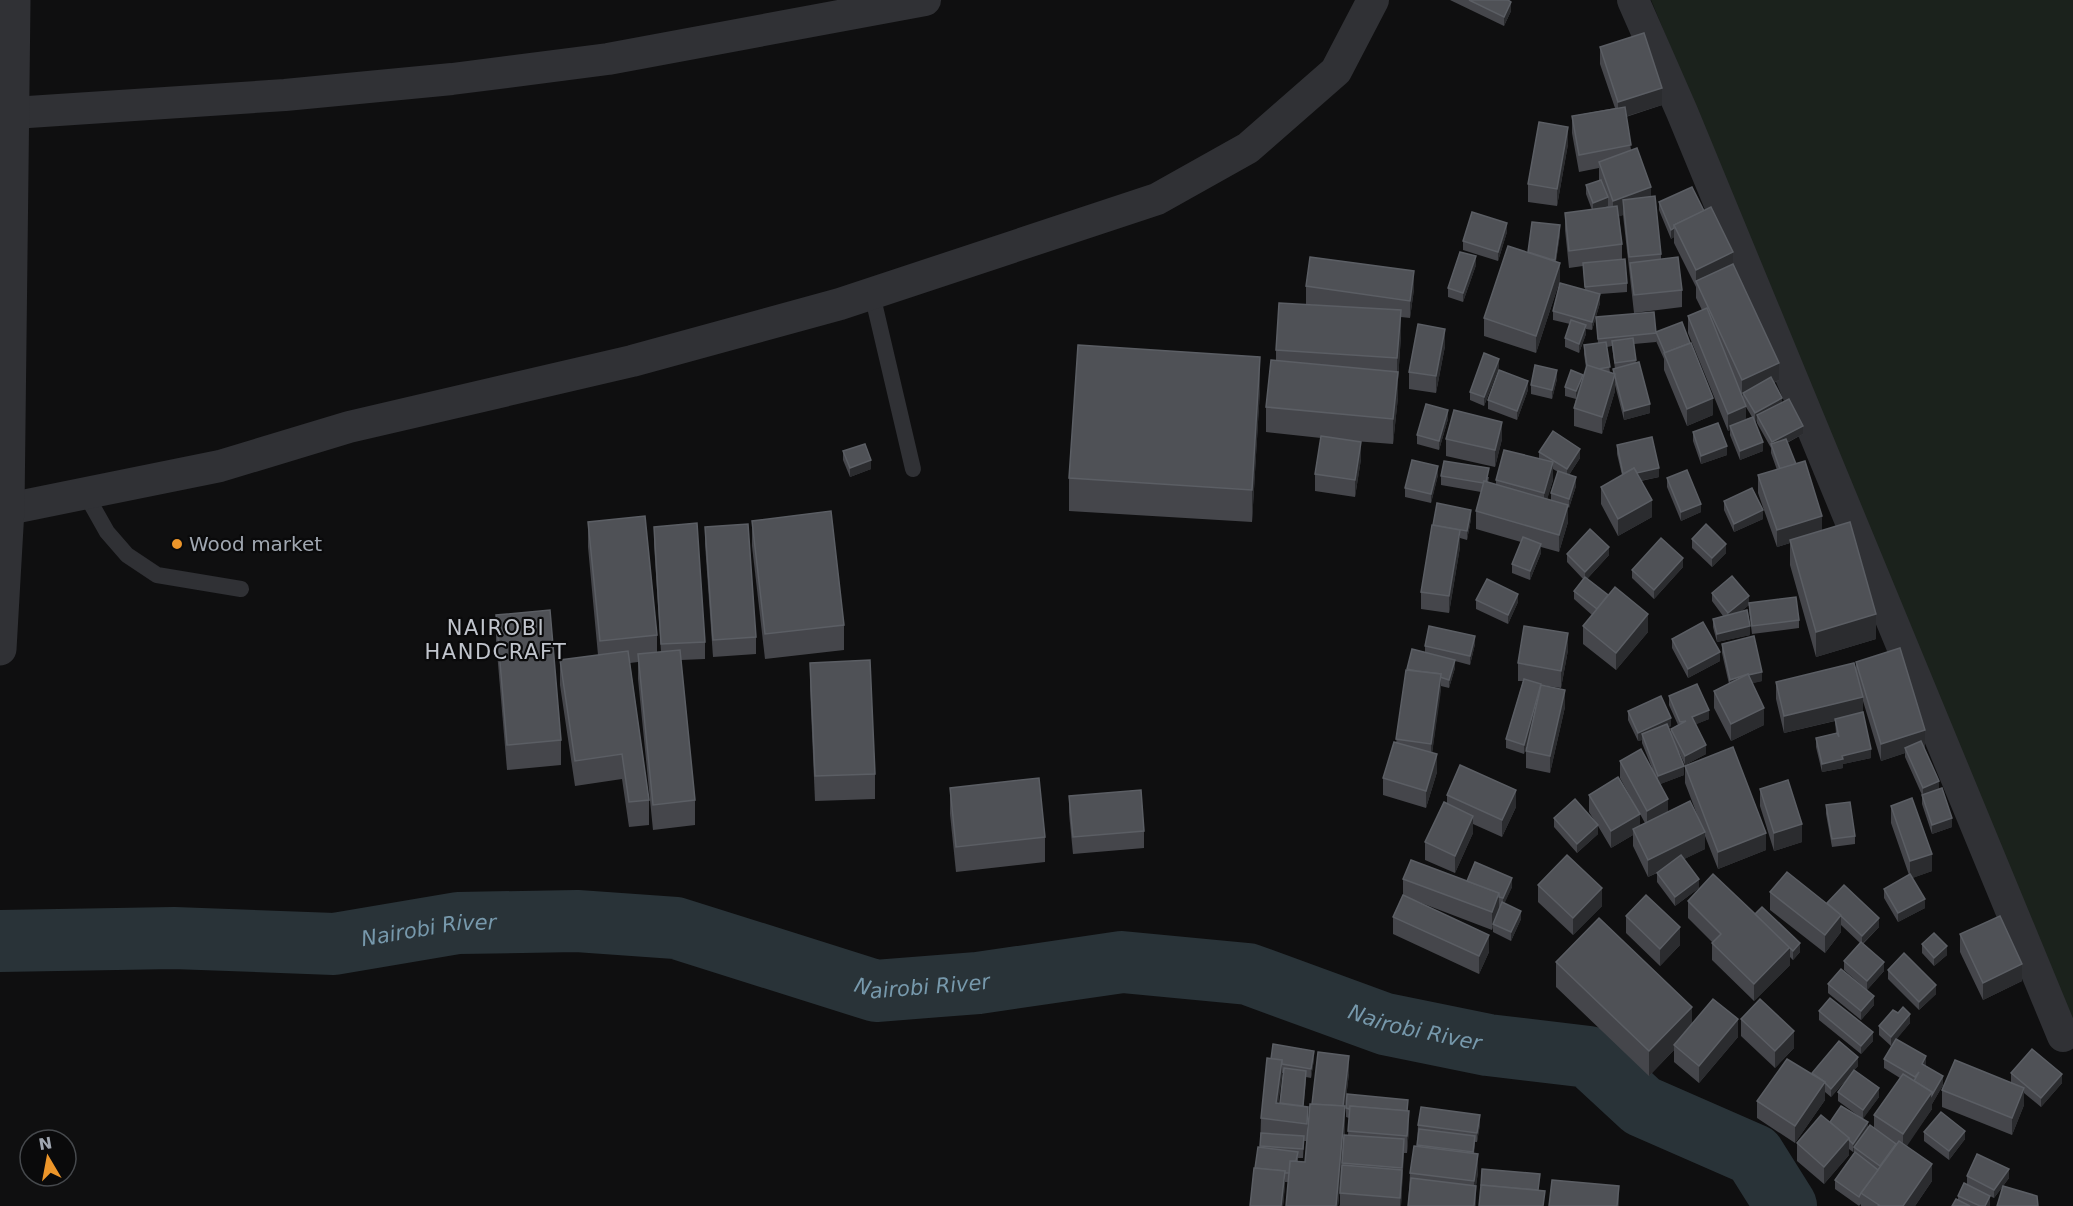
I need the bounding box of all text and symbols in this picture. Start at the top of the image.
place label: Wood market [189,532,322,556]
marker: Wood market [170,537,184,551]
district label: NAIROBI HANDCRAFT [425,616,567,664]
water label: Nairobi River [359,910,498,951]
water label: Nairobi River [851,969,993,1003]
water label: Nairobi River [1345,1000,1485,1056]
north arrow [18,1128,78,1188]
text: N [37,1133,54,1154]

